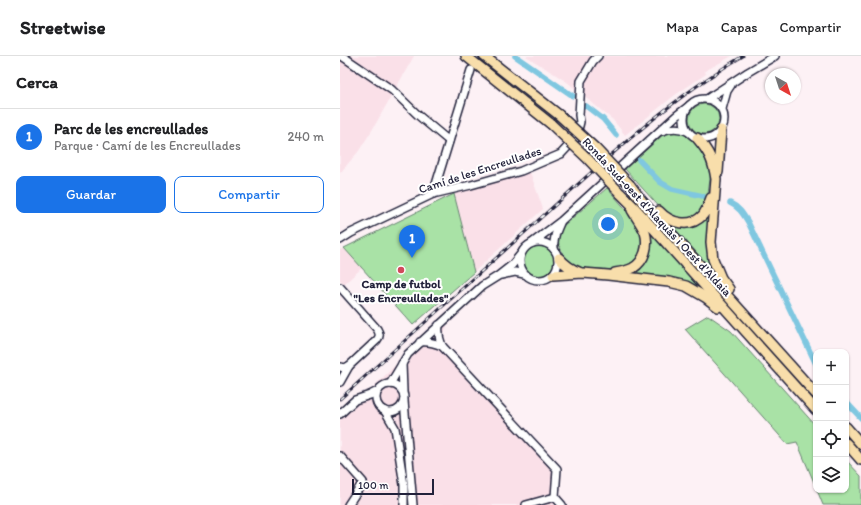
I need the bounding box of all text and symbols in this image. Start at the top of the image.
text: Streetwise [20,16,106,39]
text: Mapa [666,19,699,36]
text: Capas [721,19,758,36]
text: Compartir [780,19,841,36]
north arrow [765,68,801,104]
text: Cerca [16,72,58,92]
text: Parc de les encreullades [54,120,208,138]
text: 1 [26,129,32,144]
text: 240 m [287,129,324,144]
street label: Ronda Sud-oest d'Alaquàs i Oest d'Aldaia [580,135,735,300]
text: Parque · Camí de les Encreullades [54,138,241,153]
street label: Camí de les Encreullades [417,144,543,196]
button: Guardar [16,176,166,213]
button: Compartir [174,176,324,213]
your location [598,214,618,234]
pin: 1 [399,225,425,258]
marker: Camp de futbol "Les Encreullades" [396,265,406,275]
place label: Camp de futbol "Les Encreullades" [354,277,449,305]
map controls [813,349,849,493]
button: + [813,349,849,385]
button: − [813,385,849,421]
button: locate [813,421,849,457]
button: layers [813,457,849,493]
scale bar [352,477,434,496]
text: 100 m [358,479,388,492]

